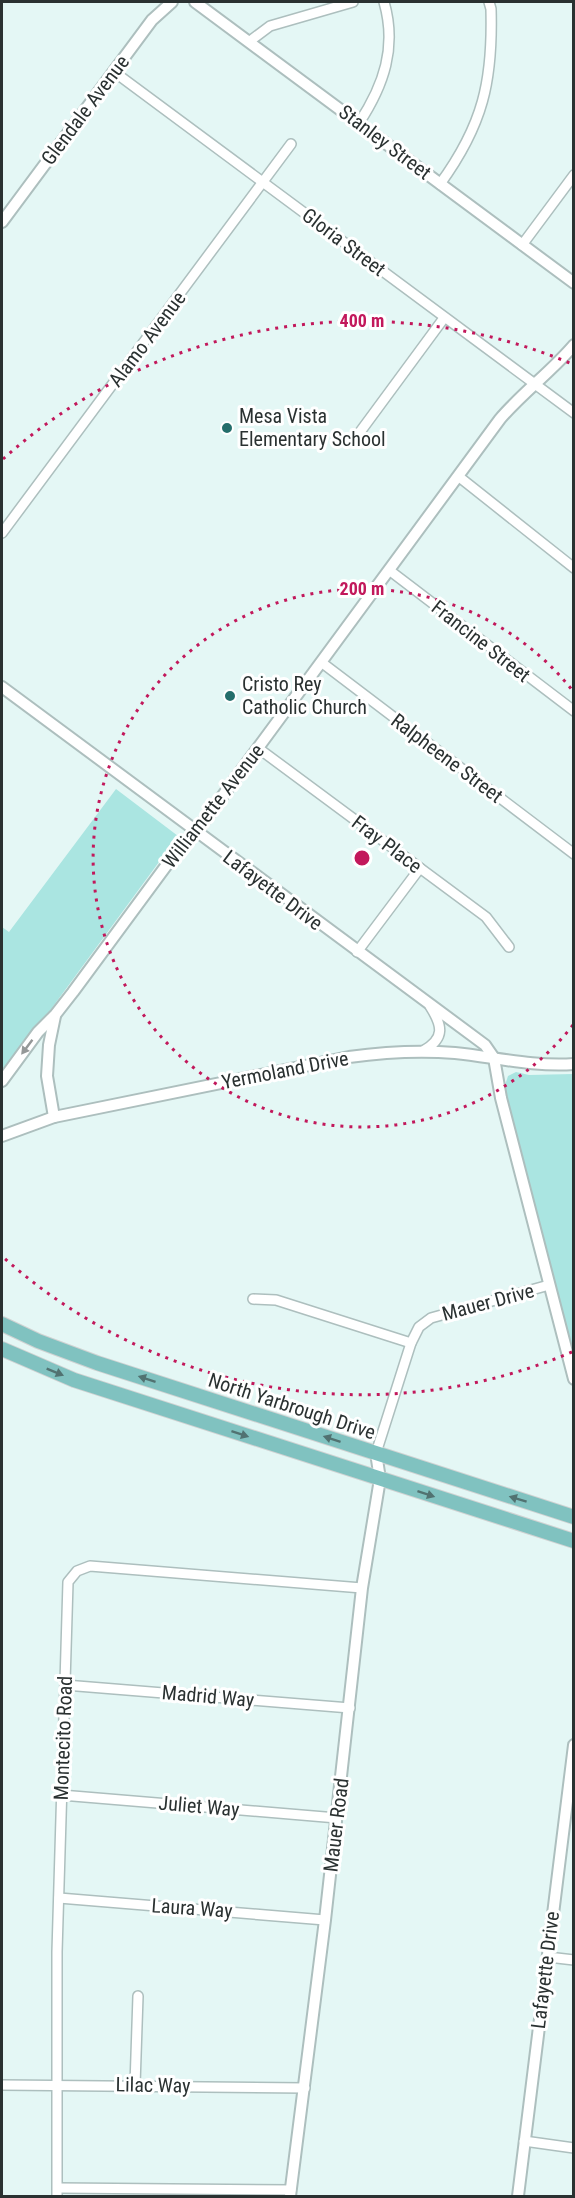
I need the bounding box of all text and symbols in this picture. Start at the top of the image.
street label: Glendale Avenue [36,50,134,170]
street label: Stanley Street [334,100,436,184]
street label: Gloria Street [298,203,390,281]
street label: Alamo Avenue [103,287,191,391]
text: 400 m [340,310,384,331]
place label: Mesa Vista Elementary School [239,404,386,451]
marker: Mesa Vista Elementary School [220,421,234,435]
text: 200 m [340,578,384,599]
street label: Francine Street [427,595,535,687]
place label: Cristo Rey Catholic Church [242,672,367,719]
marker: Cristo Rey Catholic Church [223,689,237,703]
street label: Ralpheene Street [386,708,508,808]
street label: Williamette Avenue [157,739,269,873]
street label: Fray Place [347,810,427,878]
street label: Lafayette Drive [219,845,327,935]
centre of rings [352,848,372,868]
one-way arrow [21,1039,33,1055]
street label: Yermoland Drive [220,1046,350,1094]
street label: Mauer Drive [439,1278,537,1326]
one-way arrow [47,1367,65,1377]
street label: North Yarbrough Drive [205,1368,379,1444]
one-way arrow [138,1374,156,1383]
one-way arrow [231,1429,249,1439]
one-way arrow [323,1434,341,1444]
one-way arrow [417,1490,435,1499]
one-way arrow [509,1494,527,1504]
street label: Montecito Road [49,1675,77,1801]
street label: Madrid Way [161,1680,255,1712]
street label: Mauer Road [318,1777,354,1873]
street label: Juliet Way [158,1791,240,1821]
street label: Laura Way [151,1893,233,1923]
street label: Lafayette Drive [526,1910,564,2030]
street label: Lilac Way [115,2072,191,2098]

